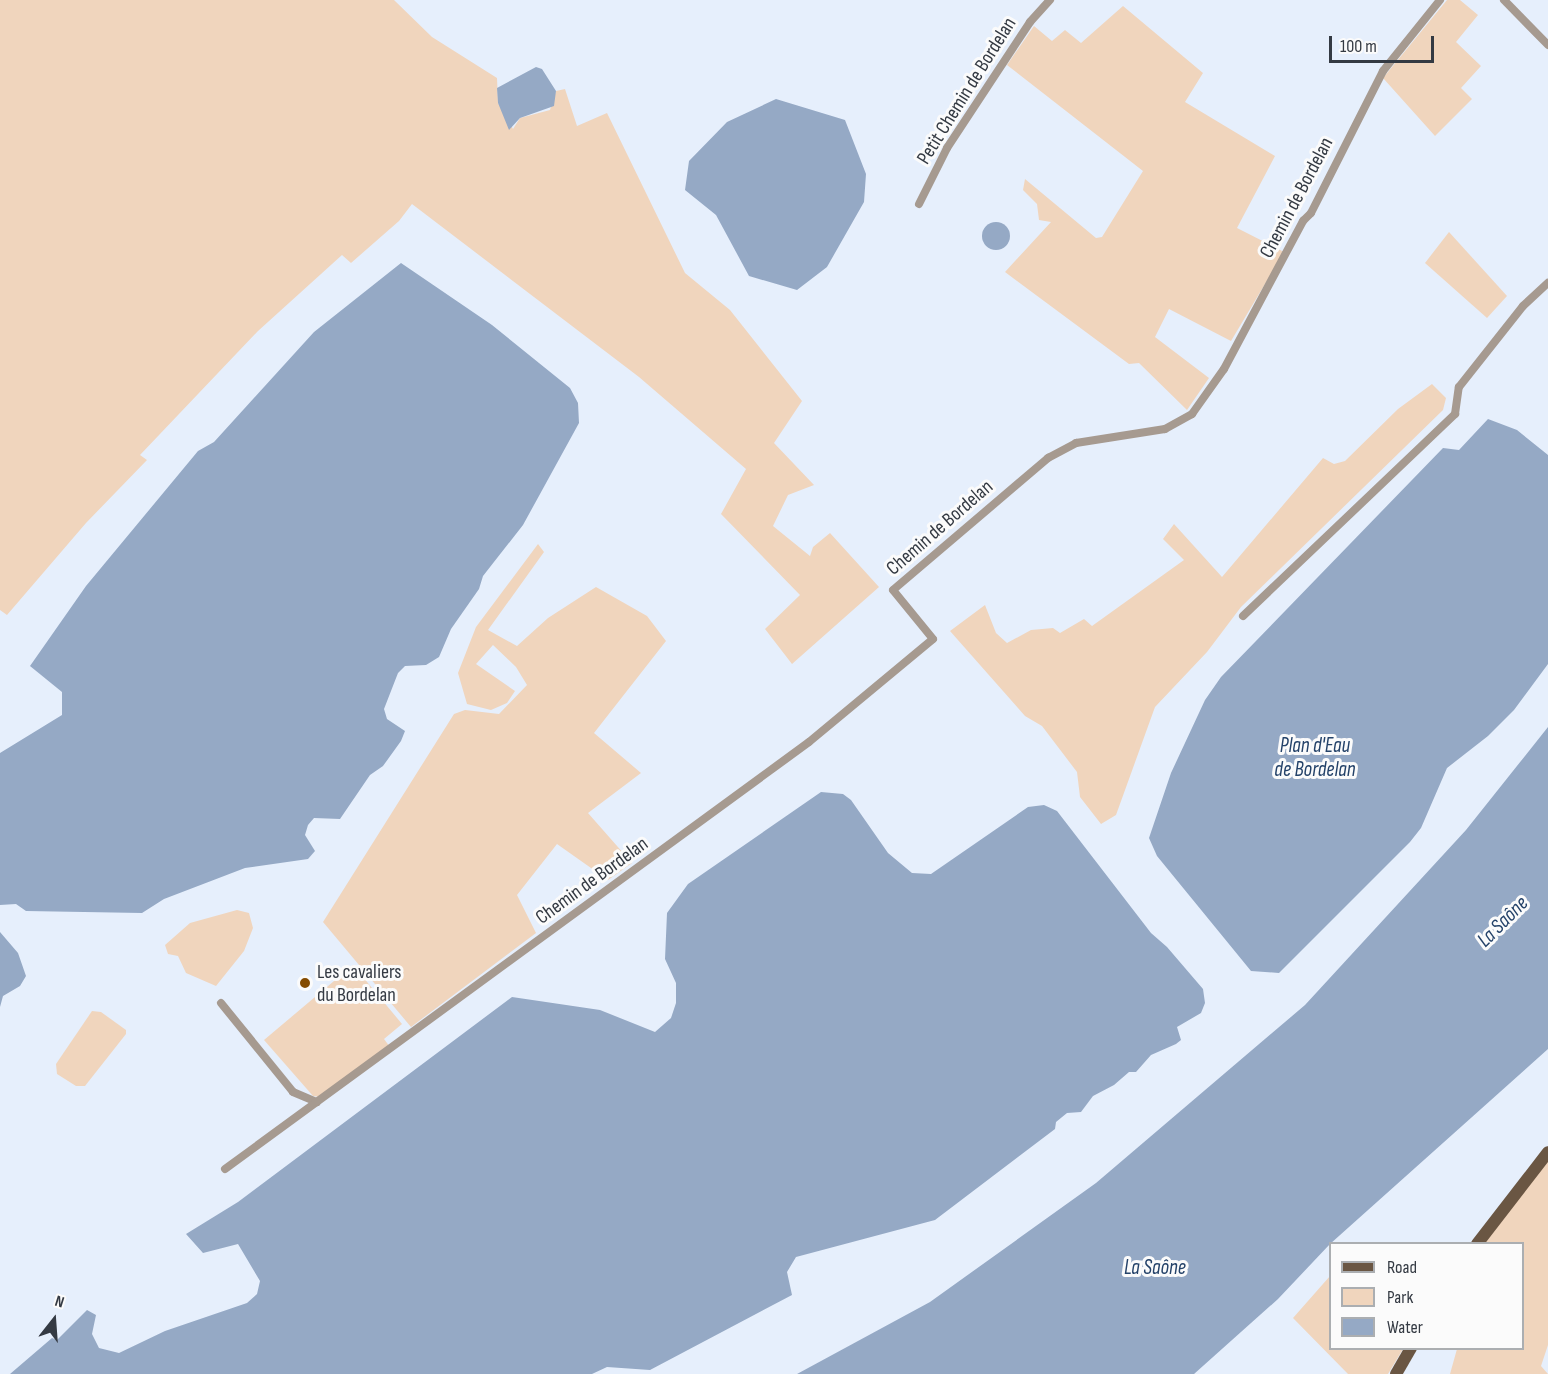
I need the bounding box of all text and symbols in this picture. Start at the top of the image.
street label: Petit Chemin de Bordelan [912,13,1022,169]
scale bar [1332,24,1437,62]
text: 100 m [1340,36,1377,57]
street label: Chemin de Bordelan [1255,134,1339,262]
street label: Chemin de Bordelan [882,475,998,581]
water label: Plan d'Eau de Bordelan [1274,733,1356,783]
street label: Chemin de Bordelan [531,832,653,930]
water label: La Saône [1472,891,1534,953]
place label: Les cavaliers du Bordelan [317,960,402,1007]
marker: Les cavaliers du Bordelan [298,976,312,990]
legend [1329,1242,1524,1350]
water label: La Saône [1124,1255,1186,1281]
text: Road [1387,1257,1417,1278]
text: Park [1387,1287,1413,1308]
north arrow [24,1290,84,1350]
text: N [53,1292,66,1313]
text: Water [1387,1317,1423,1338]

